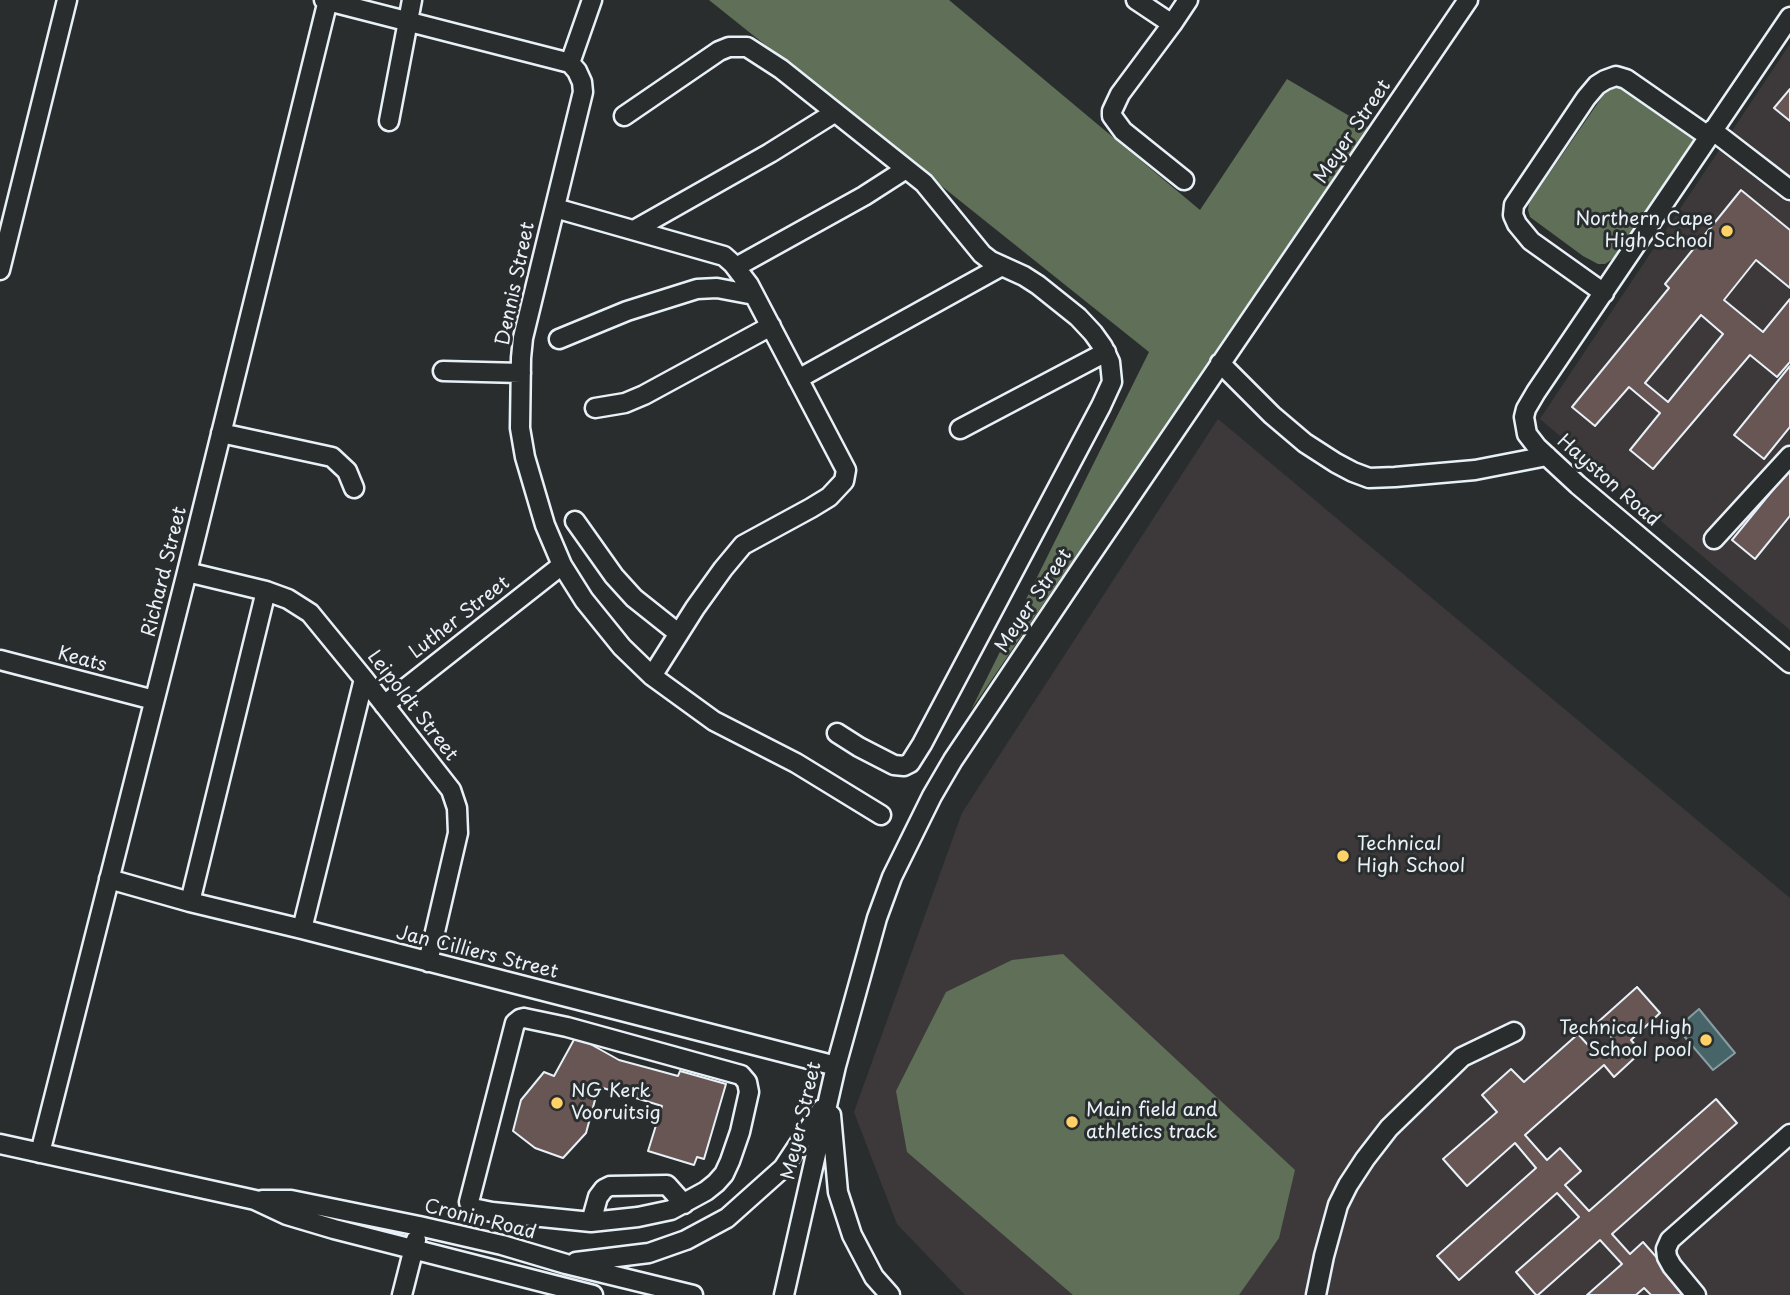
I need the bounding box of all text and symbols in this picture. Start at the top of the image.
street label: Meyer Street [1310,76,1396,188]
place label: Northern Cape High School [1576,209,1713,253]
street label: Dennis Street [492,220,540,348]
marker: Northern Cape High School [1719,223,1735,239]
street label: Hayston Road [1552,430,1664,532]
street label: Richard Street [138,504,192,640]
street label: Meyer Street [991,545,1077,657]
street label: Luther Street [405,572,515,664]
street label: Keats [55,643,109,677]
street label: Leipoldt Street [362,646,462,766]
place label: Technical High School [1357,834,1465,878]
marker: Technical High School [1335,848,1351,864]
street label: Jan Cilliers Street [394,922,560,984]
place label: Technical High School pool [1559,1018,1692,1062]
marker: Technical High School pool [1698,1032,1714,1048]
street label: Meyer Street [777,1060,827,1182]
place label: NG Kerk Vooruitsig [571,1081,661,1125]
marker: NG Kerk Vooruitsig [549,1095,565,1111]
place label: Main field and athletics track [1086,1100,1218,1144]
marker: Main field and athletics track [1064,1114,1080,1130]
street label: Cronin Road [422,1195,538,1245]

